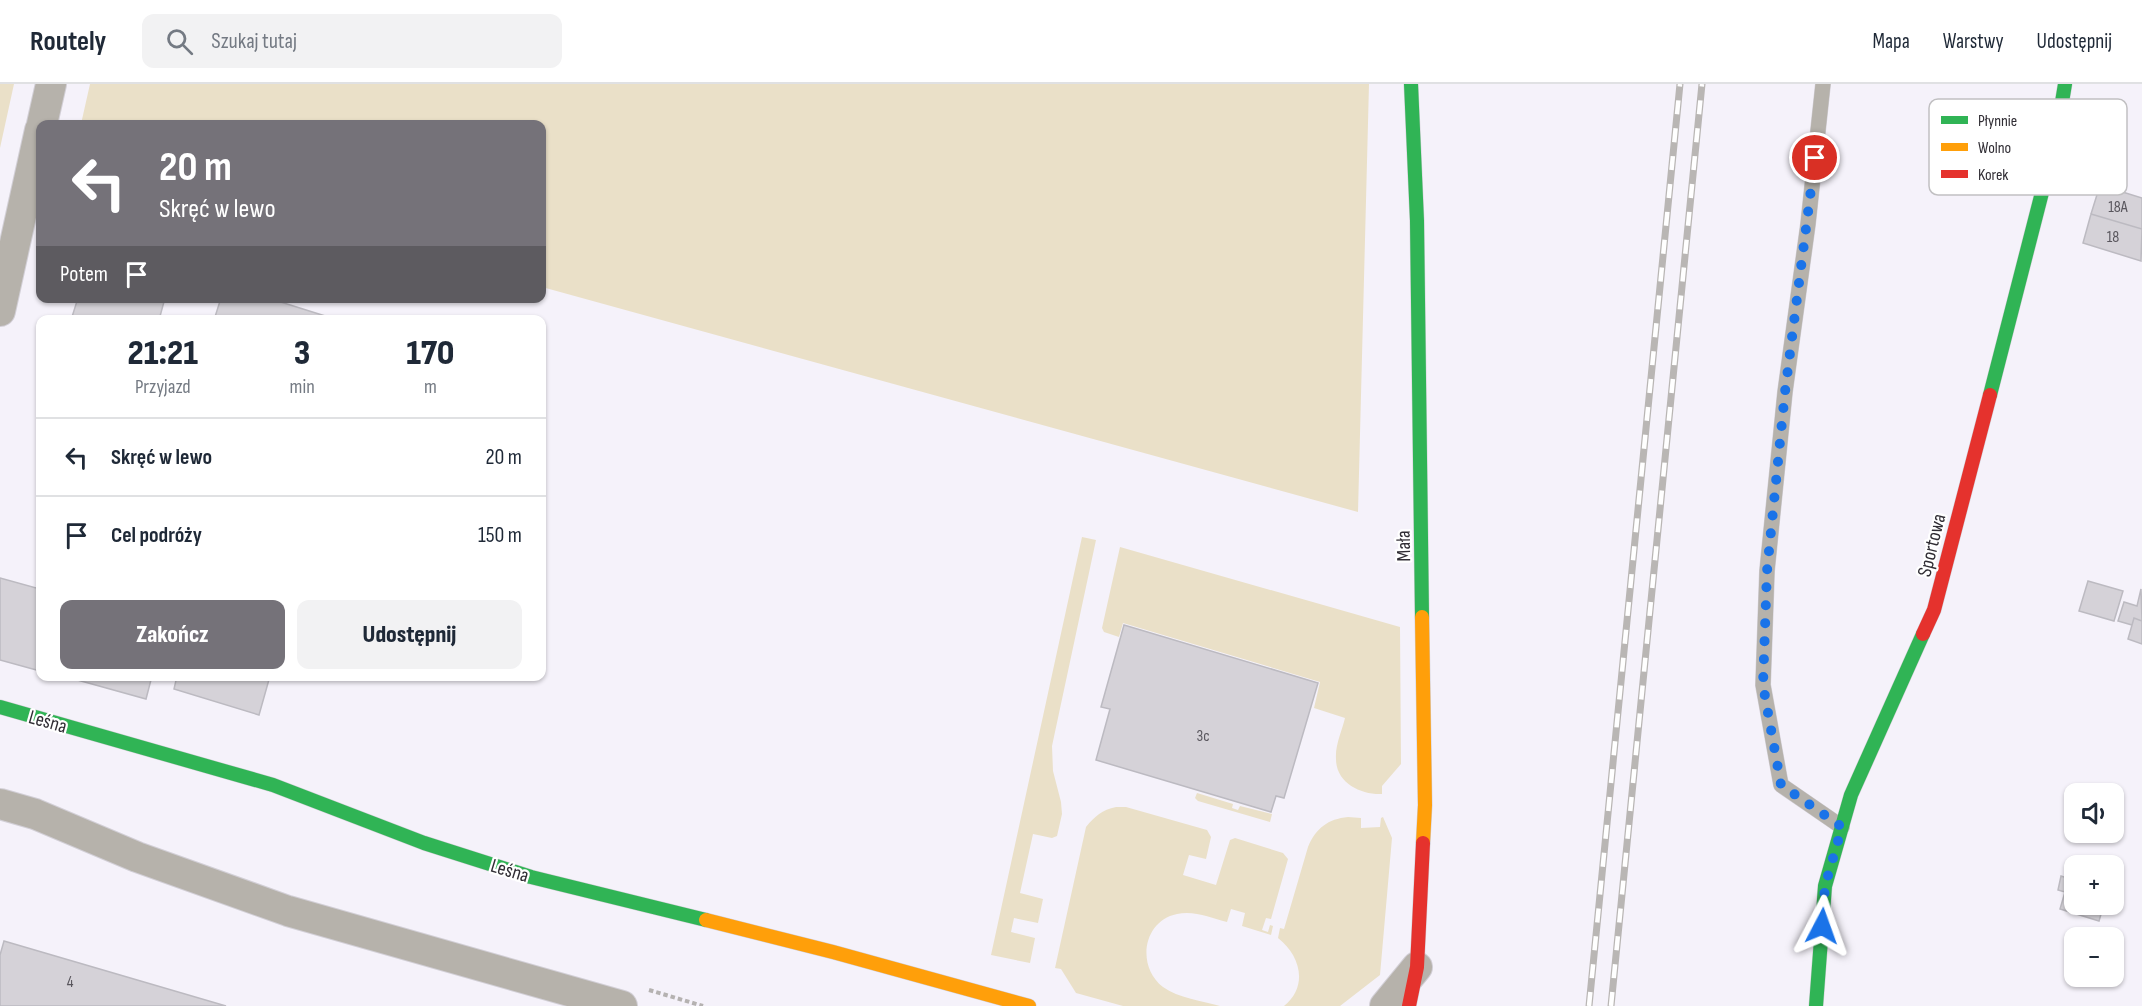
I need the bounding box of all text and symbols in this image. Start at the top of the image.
search box [142,14,562,68]
text: Routely [30,25,106,58]
icon: search [163,25,196,58]
text: Szukaj tutaj [211,28,297,55]
text: Mapa [1872,29,1910,54]
text: Warstwy [1943,29,2004,54]
text: Udostępnij [2037,29,2112,54]
legend [1929,99,2127,195]
text: Płynnie [1978,112,2017,131]
pin [1789,132,1840,183]
text: Wolno [1978,139,2011,158]
icon: arrive [1798,141,1831,174]
text: 20 m [159,142,232,193]
icon: left [60,144,138,222]
text: Korek [1978,166,2008,185]
text: Skręć w lewo [159,193,276,225]
house number: 18A [2108,198,2128,217]
house number: 18 [2107,228,2119,247]
icon: arrive [120,258,153,291]
text: Potem [60,261,108,288]
text: 21:21 [128,332,198,375]
text: 3 [294,332,310,375]
text: 170 [406,332,454,375]
text: Przyjazd [135,375,191,399]
text: min [290,375,315,399]
text: m [424,375,437,399]
icon: left [60,441,93,474]
text: Skręć w lewo [111,444,212,471]
text: 20 m [486,444,522,471]
street label: Sportowa [1913,511,1951,579]
icon: arrive [60,519,93,552]
text: Cel podróży [111,522,202,549]
text: 150 m [478,522,522,549]
street label: Mała [1392,530,1416,562]
button: Zakończ [60,600,285,669]
button: Udostępnij [297,600,522,669]
street label: Leśna [26,705,70,739]
house number: 3c [1196,727,1210,746]
map controls [2064,783,2124,987]
button: sound [2064,783,2124,843]
street label: Leśna [488,854,532,888]
button: + [2064,855,2124,915]
position arrow [1790,894,1854,958]
button: − [2064,927,2124,987]
house number: 4 [67,973,74,992]

